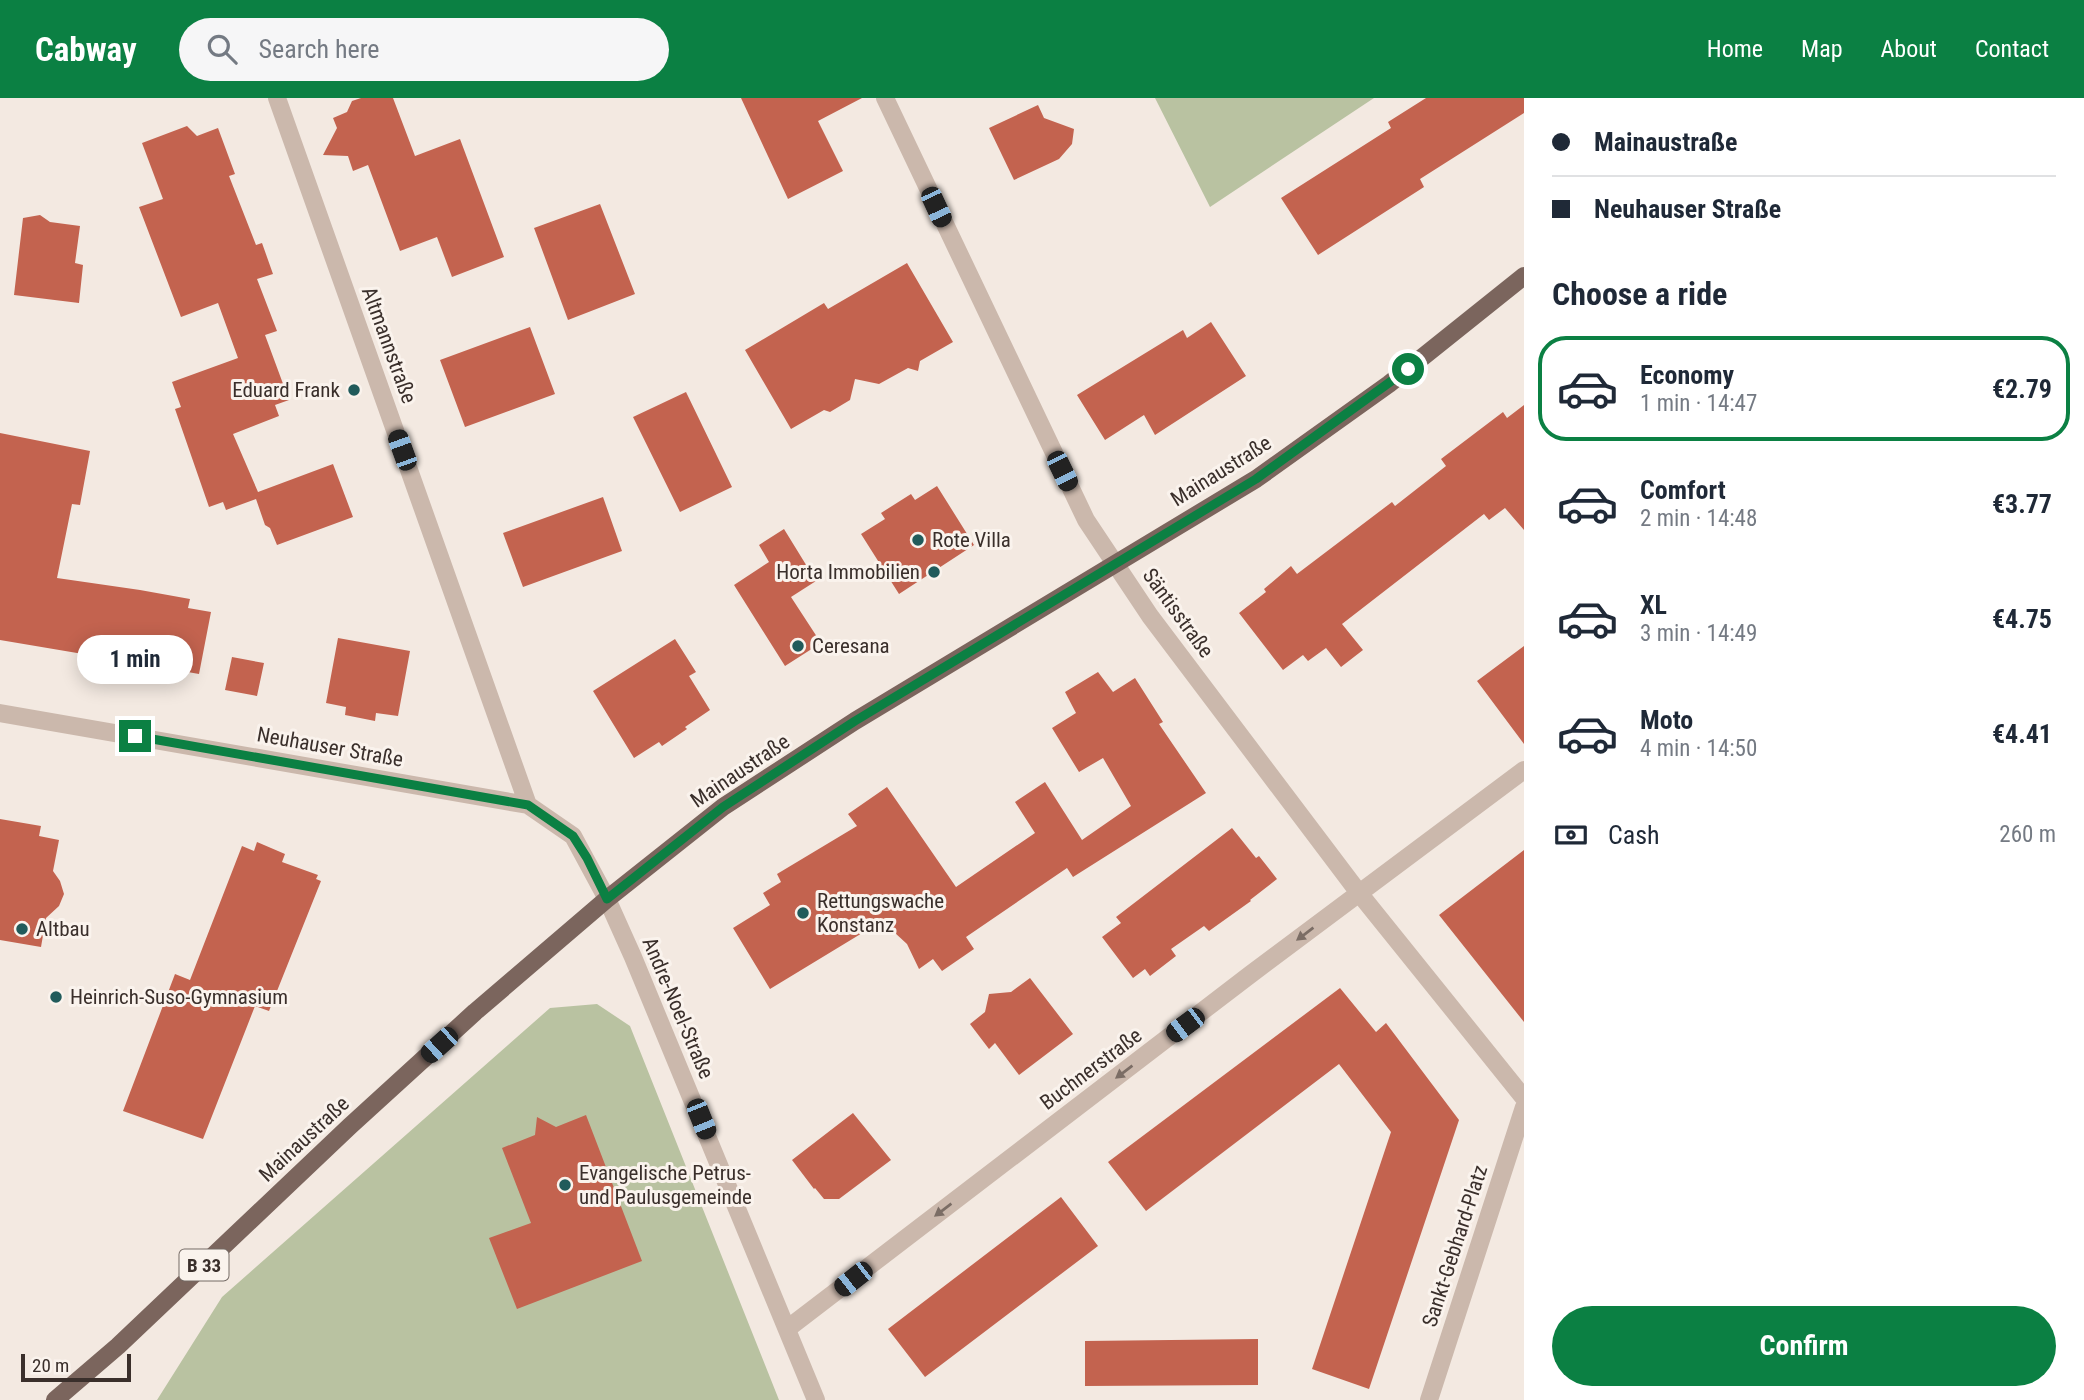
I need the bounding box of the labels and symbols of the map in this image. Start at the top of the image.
car [918,184,955,230]
street label: Altmannstraße [357,284,421,407]
route start [1392,353,1424,385]
place label: Eduard Frank [232,378,341,402]
marker: Eduard Frank [346,382,362,398]
car [385,427,420,473]
street label: Mainaustraße [1166,431,1276,511]
car [1044,448,1081,494]
place label: Rote Villa [932,528,1011,552]
marker: Rote Villa [910,532,926,548]
place label: Horta Immobilien [776,560,920,584]
marker: Horta Immobilien [926,564,942,580]
street label: Säntisstraße [1138,564,1218,662]
callout: 1 min [77,634,193,684]
place label: Ceresana [812,634,890,658]
marker: Ceresana [790,638,806,654]
route end [119,720,151,752]
street label: Neuhauser Straße [255,722,405,772]
street label: Mainaustraße [686,729,794,813]
place label: Rettungswache Konstanz [817,889,944,937]
marker: Rettungswache Konstanz [795,905,811,921]
place label: Altbau [36,917,90,941]
marker: Altbau [14,921,30,937]
one-way arrow [1296,926,1314,940]
street label: Andre-Noel-Straße [637,934,719,1082]
place label: Heinrich-Suso-Gymnasium [70,985,288,1009]
marker: Heinrich-Suso-Gymnasium [48,989,64,1005]
car [1162,1004,1209,1046]
car [417,1023,462,1067]
street label: Buchnerstraße [1036,1023,1146,1115]
one-way arrow [1115,1064,1133,1078]
street label: Mainaustraße [254,1091,354,1187]
car [684,1096,719,1142]
place label: Evangelische Petrus- und Paulusgemeinde [579,1161,752,1209]
street label: Sankt-Gebhard-Platz [1418,1162,1492,1330]
marker: Evangelische Petrus- und Paulusgemeinde [557,1177,573,1193]
one-way arrow [935,1202,953,1217]
road number: B 33 [180,1250,228,1280]
car [830,1258,877,1300]
scale bar [21,1351,131,1383]

